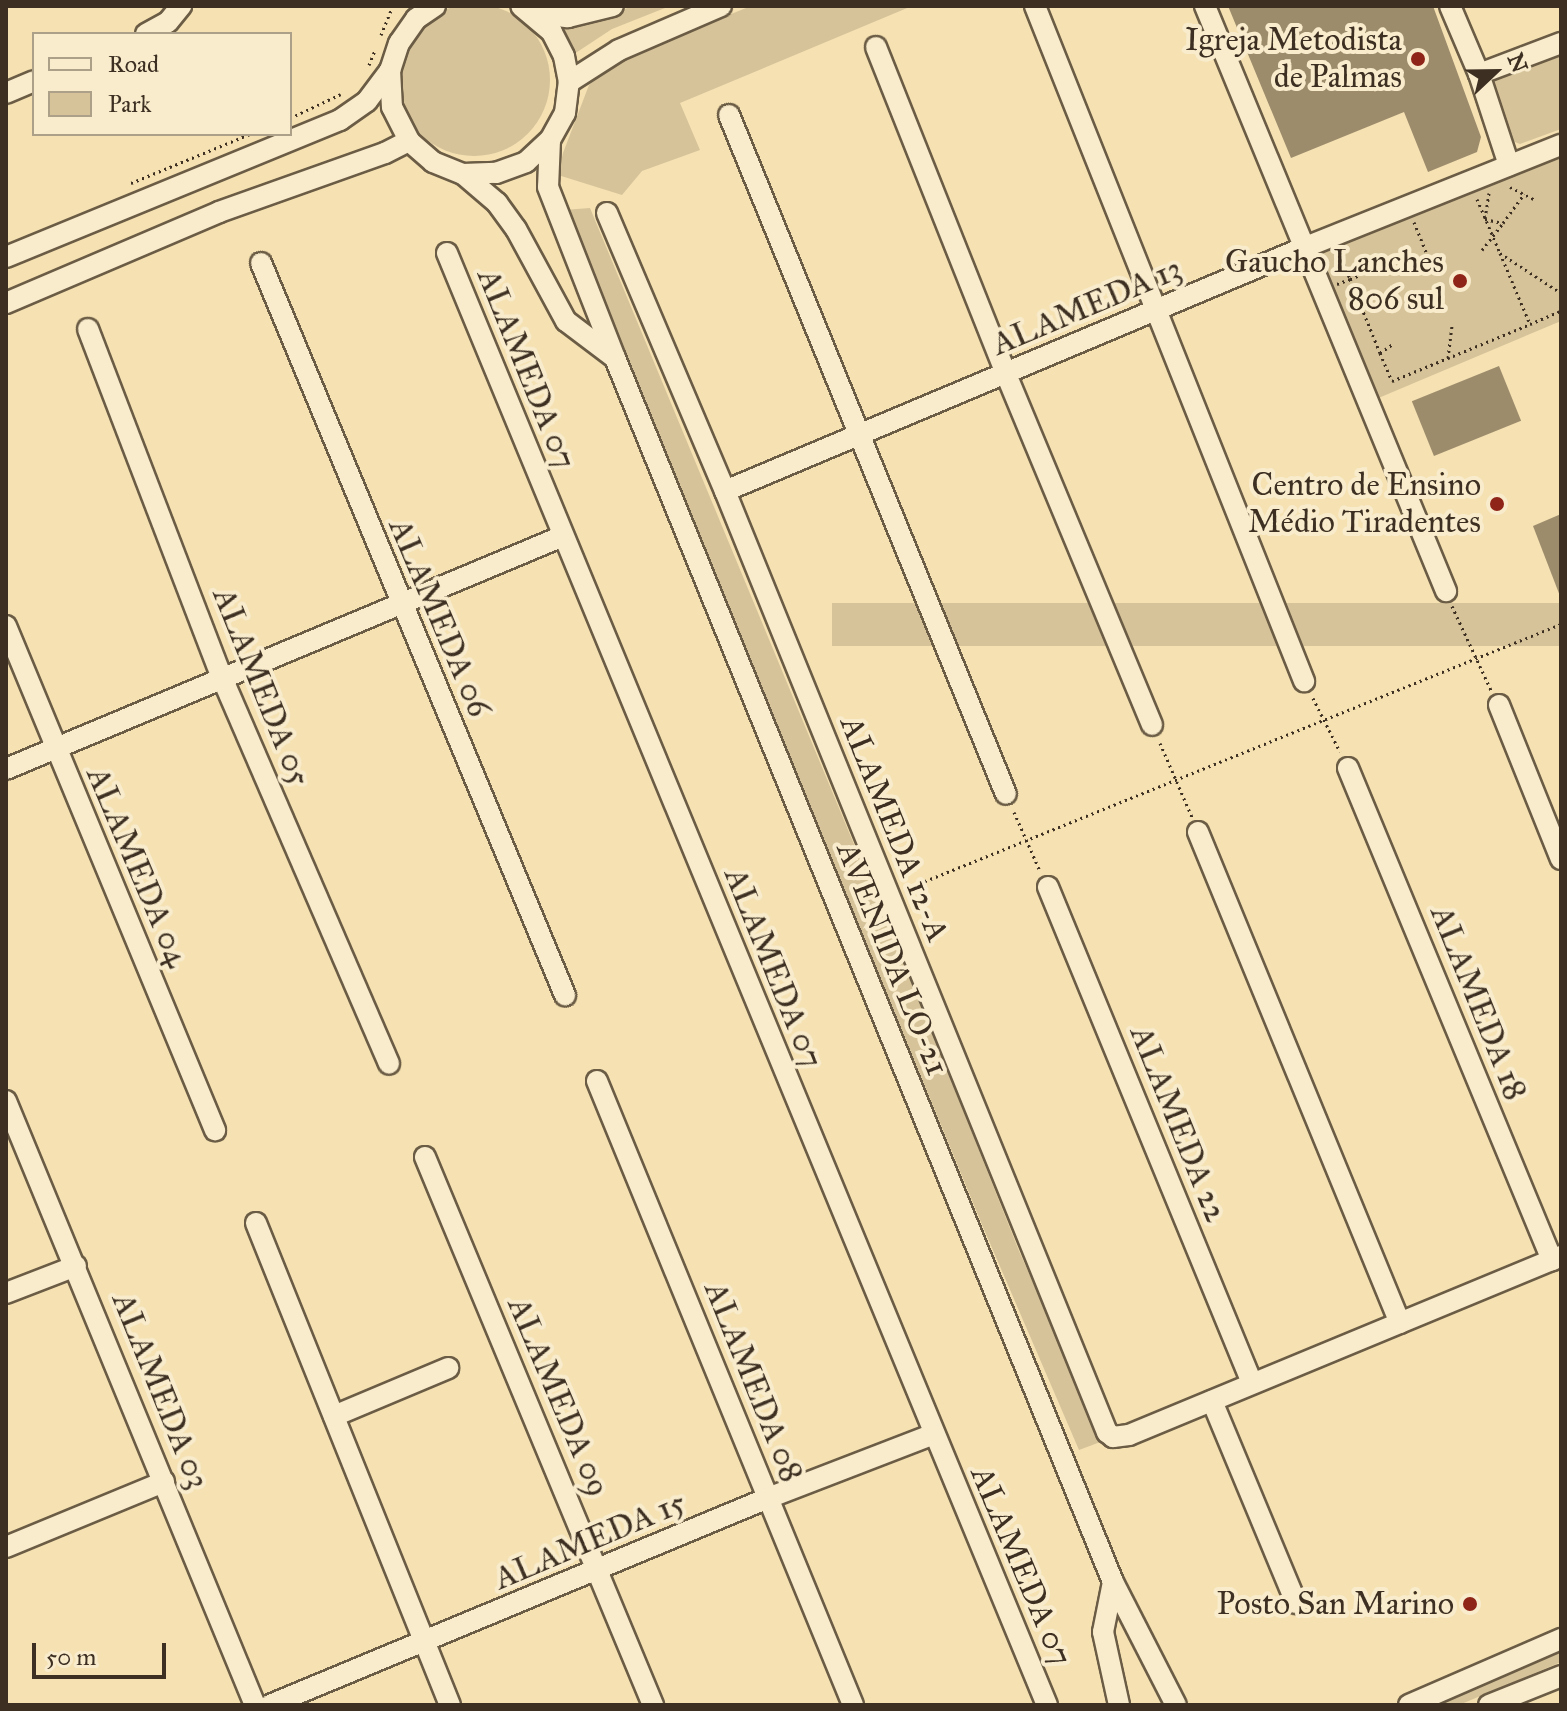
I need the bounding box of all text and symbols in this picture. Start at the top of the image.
place label: Igreja Metodista de Palmas [1185,22,1402,97]
legend [32,32,292,136]
north arrow [1455,32,1535,112]
text: Road [108,49,159,79]
text: N [1502,49,1534,77]
marker: Igreja Metodista de Palmas [1409,50,1427,68]
text: Park [108,89,151,119]
place label: Gaucho Lanches 806 sul [1225,244,1444,319]
street label: ALAMEDA 13 [986,250,1188,364]
street label: ALAMEDA 07 [468,263,584,475]
marker: Gaucho Lanches 806 sul [1451,272,1469,290]
place label: Centro de Ensino Médio Tiradentes [1248,467,1481,542]
marker: Centro de Ensino Médio Tiradentes [1488,495,1506,513]
street label: ALAMEDA 06 [380,513,498,723]
street label: ALAMEDA 05 [204,582,318,792]
street label: ALAMEDA 12-A [831,711,957,947]
street label: ALAMEDA 04 [78,761,196,973]
street label: AVENIDA LO-21 [828,837,956,1081]
street label: ALAMEDA 07 [715,862,831,1074]
street label: ALAMEDA 18 [1422,900,1534,1106]
street label: ALAMEDA 22 [1121,1020,1235,1228]
street label: ALAMEDA 08 [695,1276,811,1488]
street label: ALAMEDA 03 [103,1287,217,1495]
street label: ALAMEDA 09 [499,1292,617,1502]
street label: ALAMEDA 07 [962,1461,1080,1671]
street label: ALAMEDA 15 [489,1483,691,1599]
place label: Posto San Marino [1217,1585,1454,1623]
marker: Posto San Marino [1461,1595,1479,1613]
scale bar [36,1627,170,1677]
text: 50 m [46,1642,96,1672]

